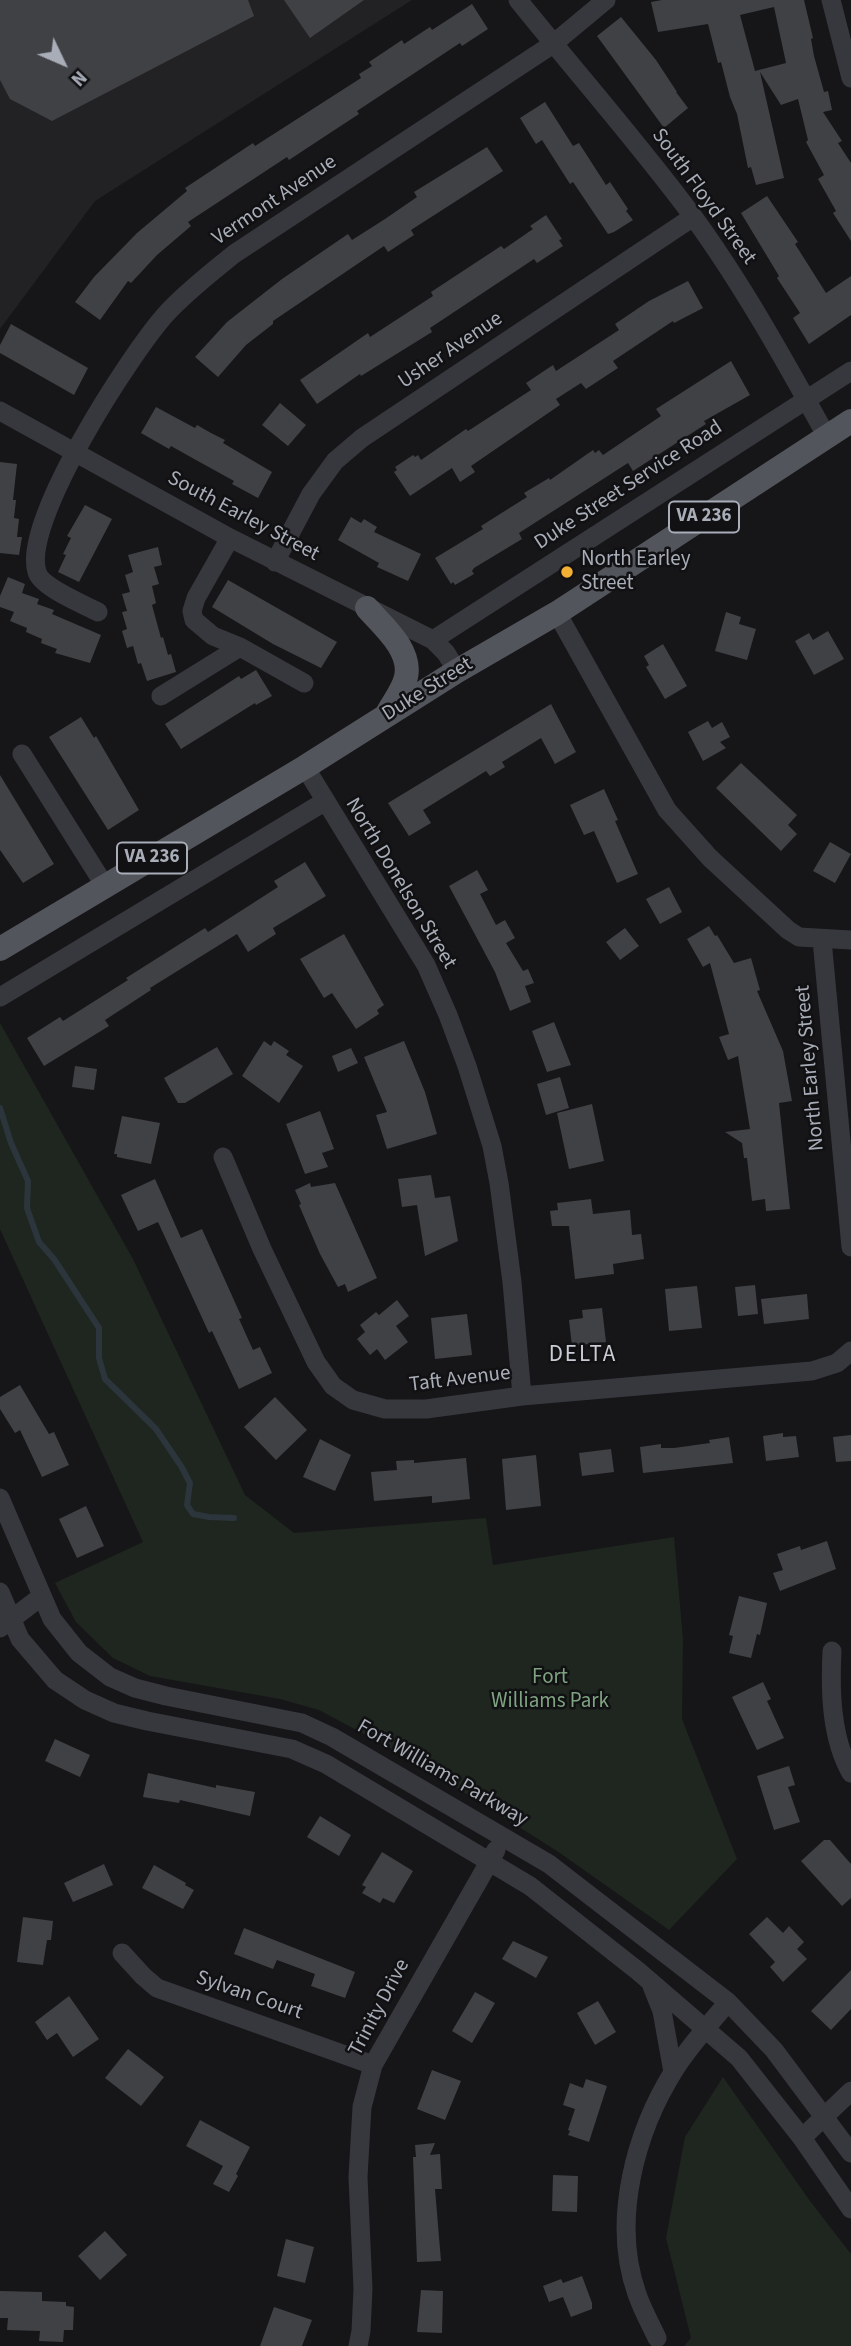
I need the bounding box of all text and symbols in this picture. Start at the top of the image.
north arrow [28,28,98,98]
text: N [64,64,93,92]
street label: South Floyd Street [645,124,761,270]
street label: Vermont Avenue [208,150,342,252]
street label: Usher Avenue [394,307,508,395]
street label: Duke Street Service Road [530,416,728,556]
street label: South Earley Street [163,466,323,568]
road number: VA 236 [669,502,739,532]
place label: North Earley Street [581,547,691,597]
marker: North Earley Street [559,564,575,580]
street label: Duke Street [378,652,478,728]
street label: North Donelson Street [339,794,461,974]
road number: VA 236 [117,842,187,874]
street label: North Earley Street [791,984,831,1152]
district label: DELTA [549,1342,617,1370]
street label: Taft Avenue [408,1361,512,1399]
park label: Fort Williams Park [491,1665,609,1715]
street label: Fort Williams Parkway [352,1715,532,1833]
street label: Trinity Drive [344,1955,416,2061]
street label: Sylvan Court [192,1966,306,2026]

